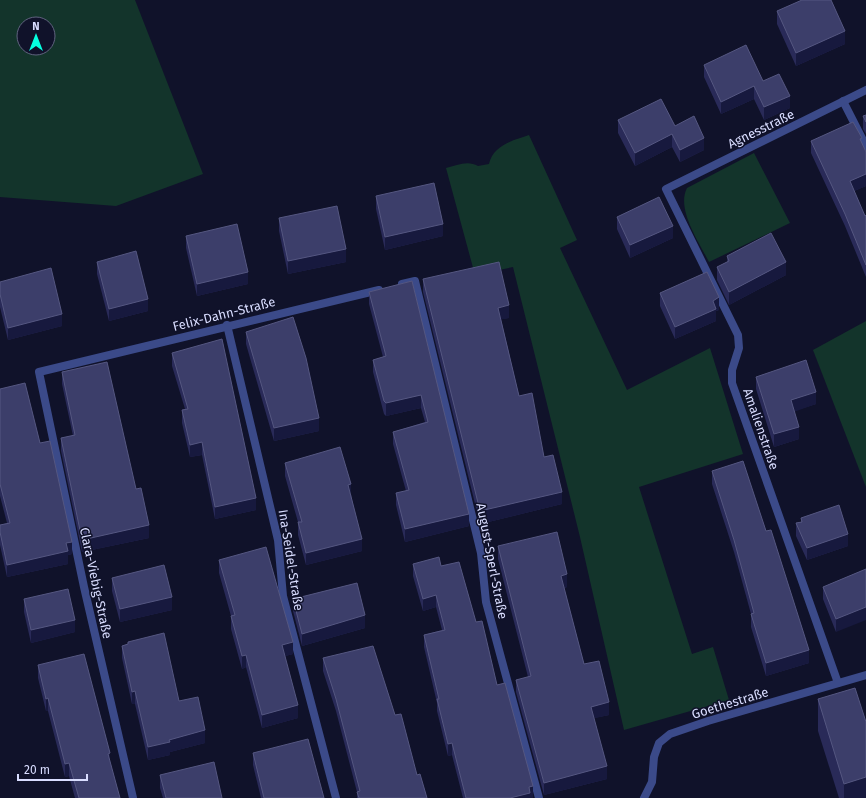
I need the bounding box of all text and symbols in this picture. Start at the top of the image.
north arrow [16,16,56,56]
text: N [32,20,40,33]
street label: Agnesstraße [725,106,797,152]
street label: Felix-Dahn-Straße [171,294,277,334]
street label: Amalienstraße [740,386,782,472]
street label: August-Sperl-Straße [473,502,511,620]
street label: Ina-Seidel-Straße [276,508,306,612]
street label: Clara-Viebig-Straße [77,526,115,640]
street label: Goethestraße [690,684,770,722]
scale bar [18,756,87,782]
text: 20 m [24,763,50,777]

